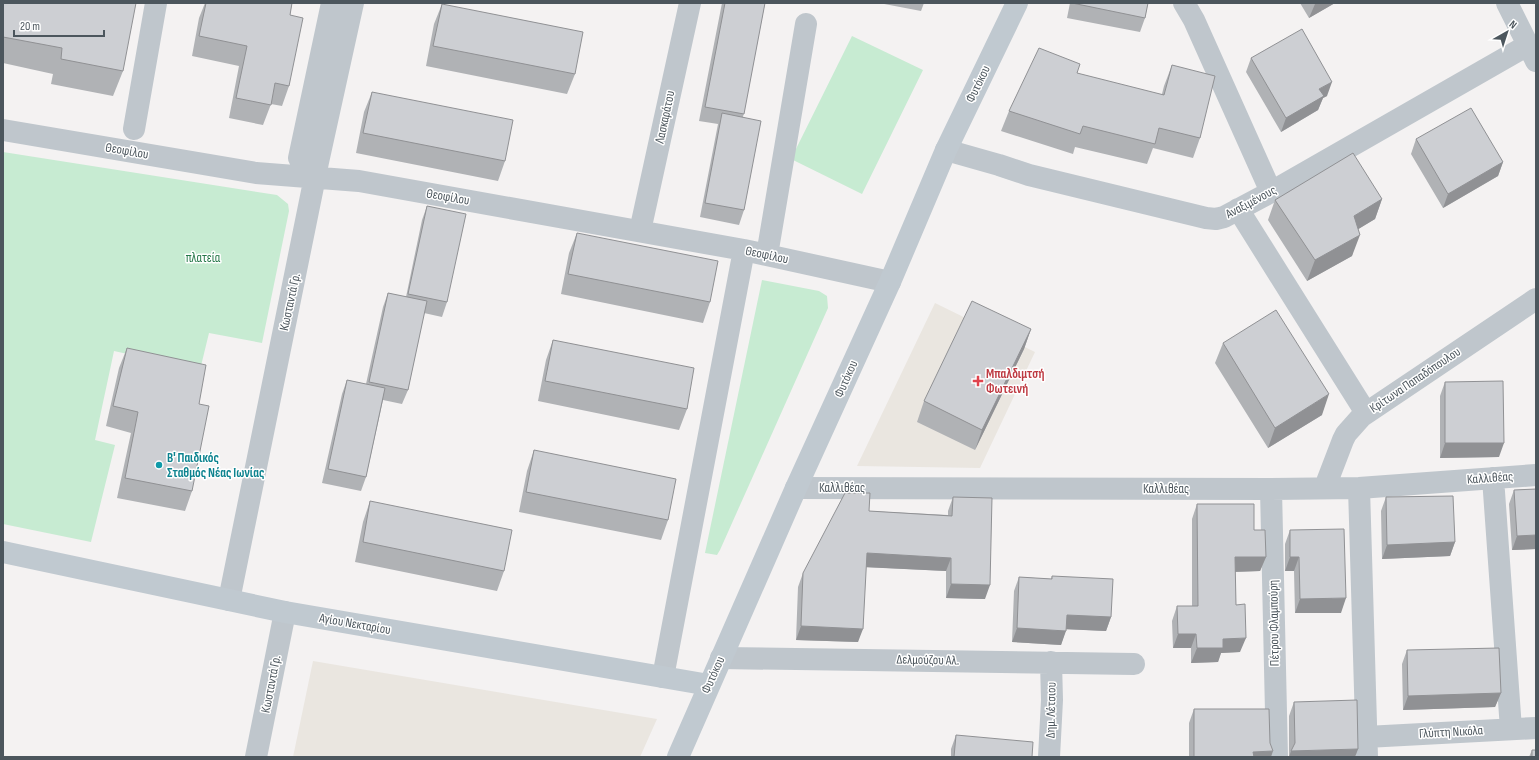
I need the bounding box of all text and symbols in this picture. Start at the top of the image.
scale bar [14,12,104,38]
north arrow [1487,12,1527,52]
text: N [1507,18,1519,32]
text: 20 m [20,19,40,34]
street label: Φυτόκου [962,63,994,105]
street label: Λασκαράτου [651,89,678,146]
street label: Θεοφίλου [104,139,150,163]
street label: Αναξιμένους [1222,182,1279,222]
street label: Θεοφίλου [425,185,471,209]
street label: Θεοφίλου [744,243,790,267]
park label: πλατεία [186,250,221,266]
street label: Κωσταντά Γρ. [276,272,304,332]
street label: Κρίτωνα Παπαδόπουλου [1367,344,1463,416]
street label: Φυτόκου [831,358,861,400]
place label: Μπαλδιμτσή Φωτεινή [986,366,1045,397]
marker: Μπαλδιμτσή Φωτεινή [973,376,983,386]
place label: Β' Παιδικός Σταθμός Νέας Ιωνίας [167,450,264,481]
marker: Β' Παιδικός Σταθμός Νέας Ιωνίας [154,460,164,470]
street label: Καλλιθέας [1466,468,1514,488]
street label: Καλλιθέας [819,480,865,496]
street label: Καλλιθέας [1143,481,1189,497]
street label: Πέτρου Φλαμπούρη [1265,580,1283,666]
street label: Αγίου Νεκταρίου [317,610,392,638]
street label: Δελμούζου Αλ. [897,651,959,669]
street label: Κωσταντά Γρ. [258,654,284,714]
street label: Φυτόκου [698,654,728,696]
street label: Δημ. Λέτσιου [1043,682,1059,738]
street label: Γλύπτη Νικόλα [1419,722,1484,742]

